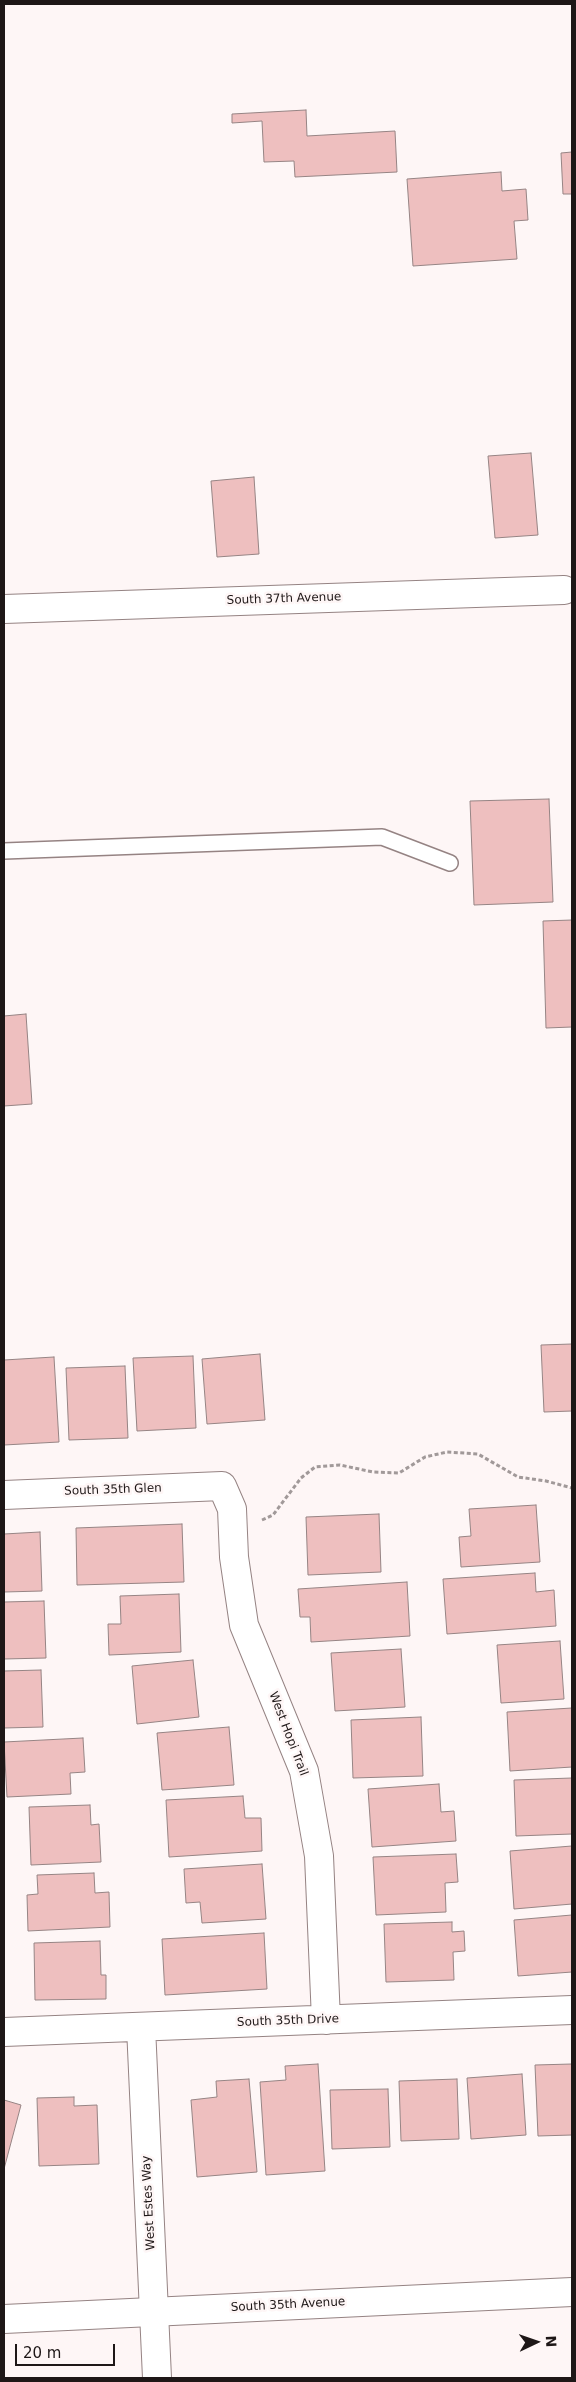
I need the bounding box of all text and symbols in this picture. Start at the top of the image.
street label: South 37th Avenue [226,590,342,608]
street label: South 35th Glen [64,1481,162,1499]
street label: West Hopi Trail [265,1690,311,1778]
street label: South 35th Drive [237,2012,339,2030]
street label: West Estes Way [139,2155,159,2251]
street label: South 35th Avenue [230,2295,346,2315]
north arrow [511,2317,561,2367]
scale bar [18,2334,118,2366]
text: N [543,2335,559,2347]
text: 20 m [23,2344,61,2362]

